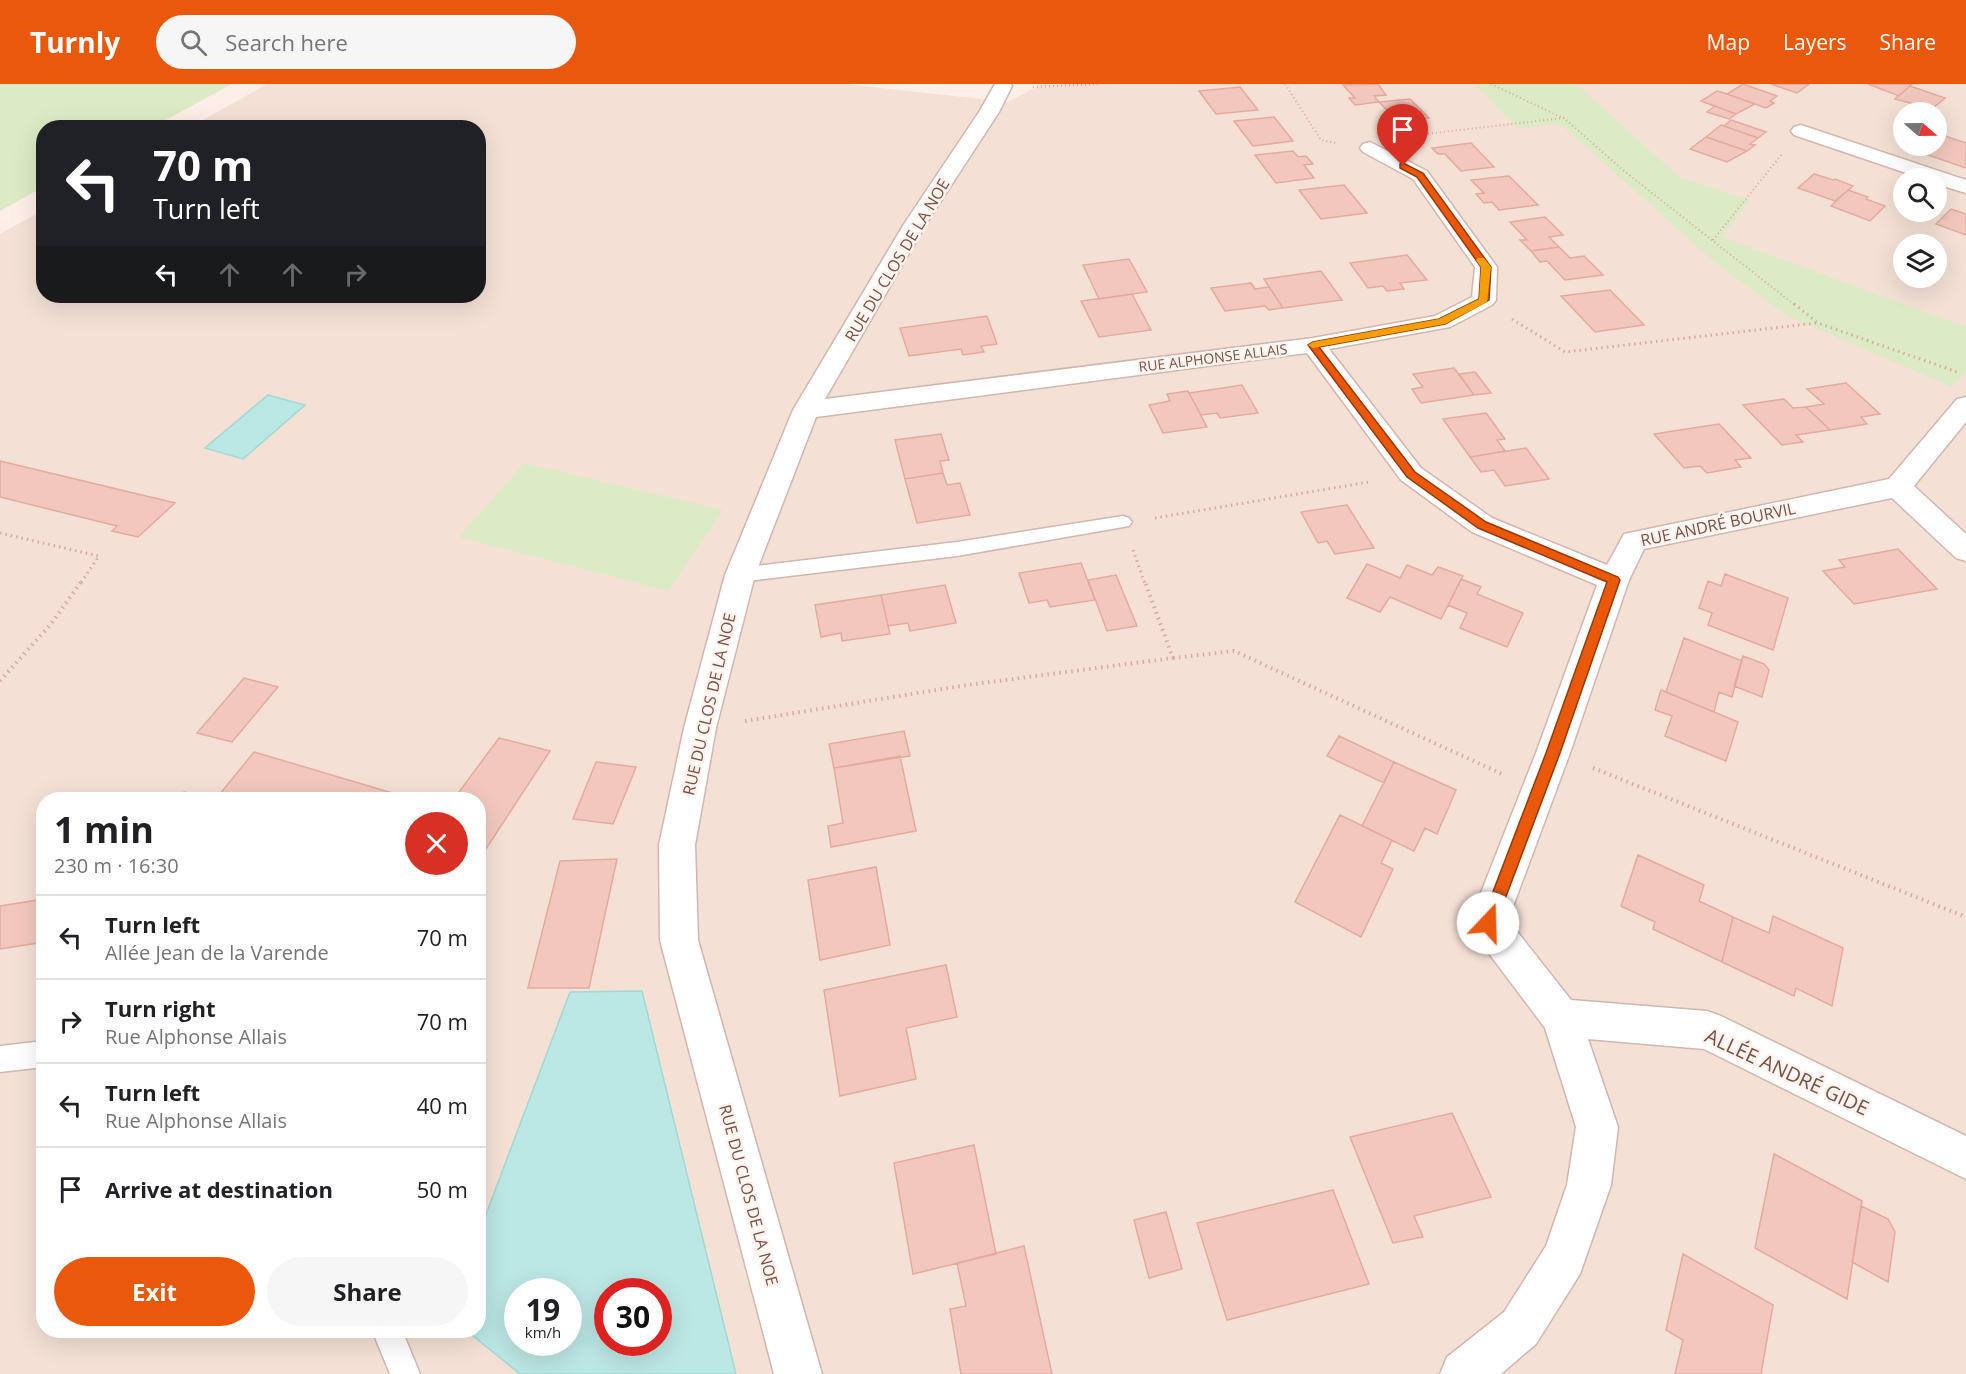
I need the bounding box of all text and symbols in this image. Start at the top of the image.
search box [156,15,576,69]
text: Turnly [30,23,120,61]
icon: search [177,26,210,59]
text: Search here [225,27,348,57]
text: Map [1707,28,1750,56]
text: Layers [1783,28,1847,56]
text: Share [1880,28,1936,56]
north arrow [1893,102,1947,156]
map controls [1893,102,1947,288]
pin [1377,104,1428,166]
icon: arrive [1386,113,1419,146]
text: 70 m [153,136,253,193]
icon: left [54,144,132,222]
button: search [1893,168,1947,222]
street label: RUE DU CLOS DE LA NOE [840,174,954,346]
text: Turn left [153,190,260,227]
button: layers [1893,234,1947,288]
icon: left [150,258,183,291]
icon: ahead [213,258,246,291]
icon: ahead [276,258,309,291]
icon: right [339,258,372,291]
street label: RUE ALPHONSE ALLAIS [1138,339,1288,376]
street label: RUE ANDRÉ BOURVIL [1638,497,1798,551]
street label: RUE DU CLOS DE LA NOE [677,611,741,797]
text: 1 min [54,805,154,854]
button: close [405,812,468,875]
text: 230 m · 16:30 [54,852,179,879]
position arrow [1456,891,1520,955]
text: Turn left [105,909,200,939]
icon: left [54,921,87,954]
text: 70 m [417,922,468,952]
text: Allée Jean de la Varende [105,939,329,966]
text: Turn right [105,993,216,1023]
icon: right [54,1005,87,1038]
text: 70 m [417,1006,468,1036]
street label: ALLÉE ANDRÉ GIDE [1701,1022,1873,1121]
text: Rue Alphonse Allais [105,1023,287,1050]
text: Turn left [105,1077,200,1107]
icon: left [54,1089,87,1122]
text: 40 m [417,1090,468,1120]
street label: RUE DU CLOS DE LA NOE [714,1102,784,1288]
text: Rue Alphonse Allais [105,1107,287,1134]
icon: arrive [54,1173,87,1206]
text: Arrive at destination [105,1174,333,1204]
text: 50 m [417,1174,468,1204]
button: Exit [54,1257,255,1326]
button: Share [267,1257,468,1326]
speed limit sign: 30 [594,1278,672,1356]
text: 19 [526,1289,560,1330]
text: km/h [525,1322,561,1342]

